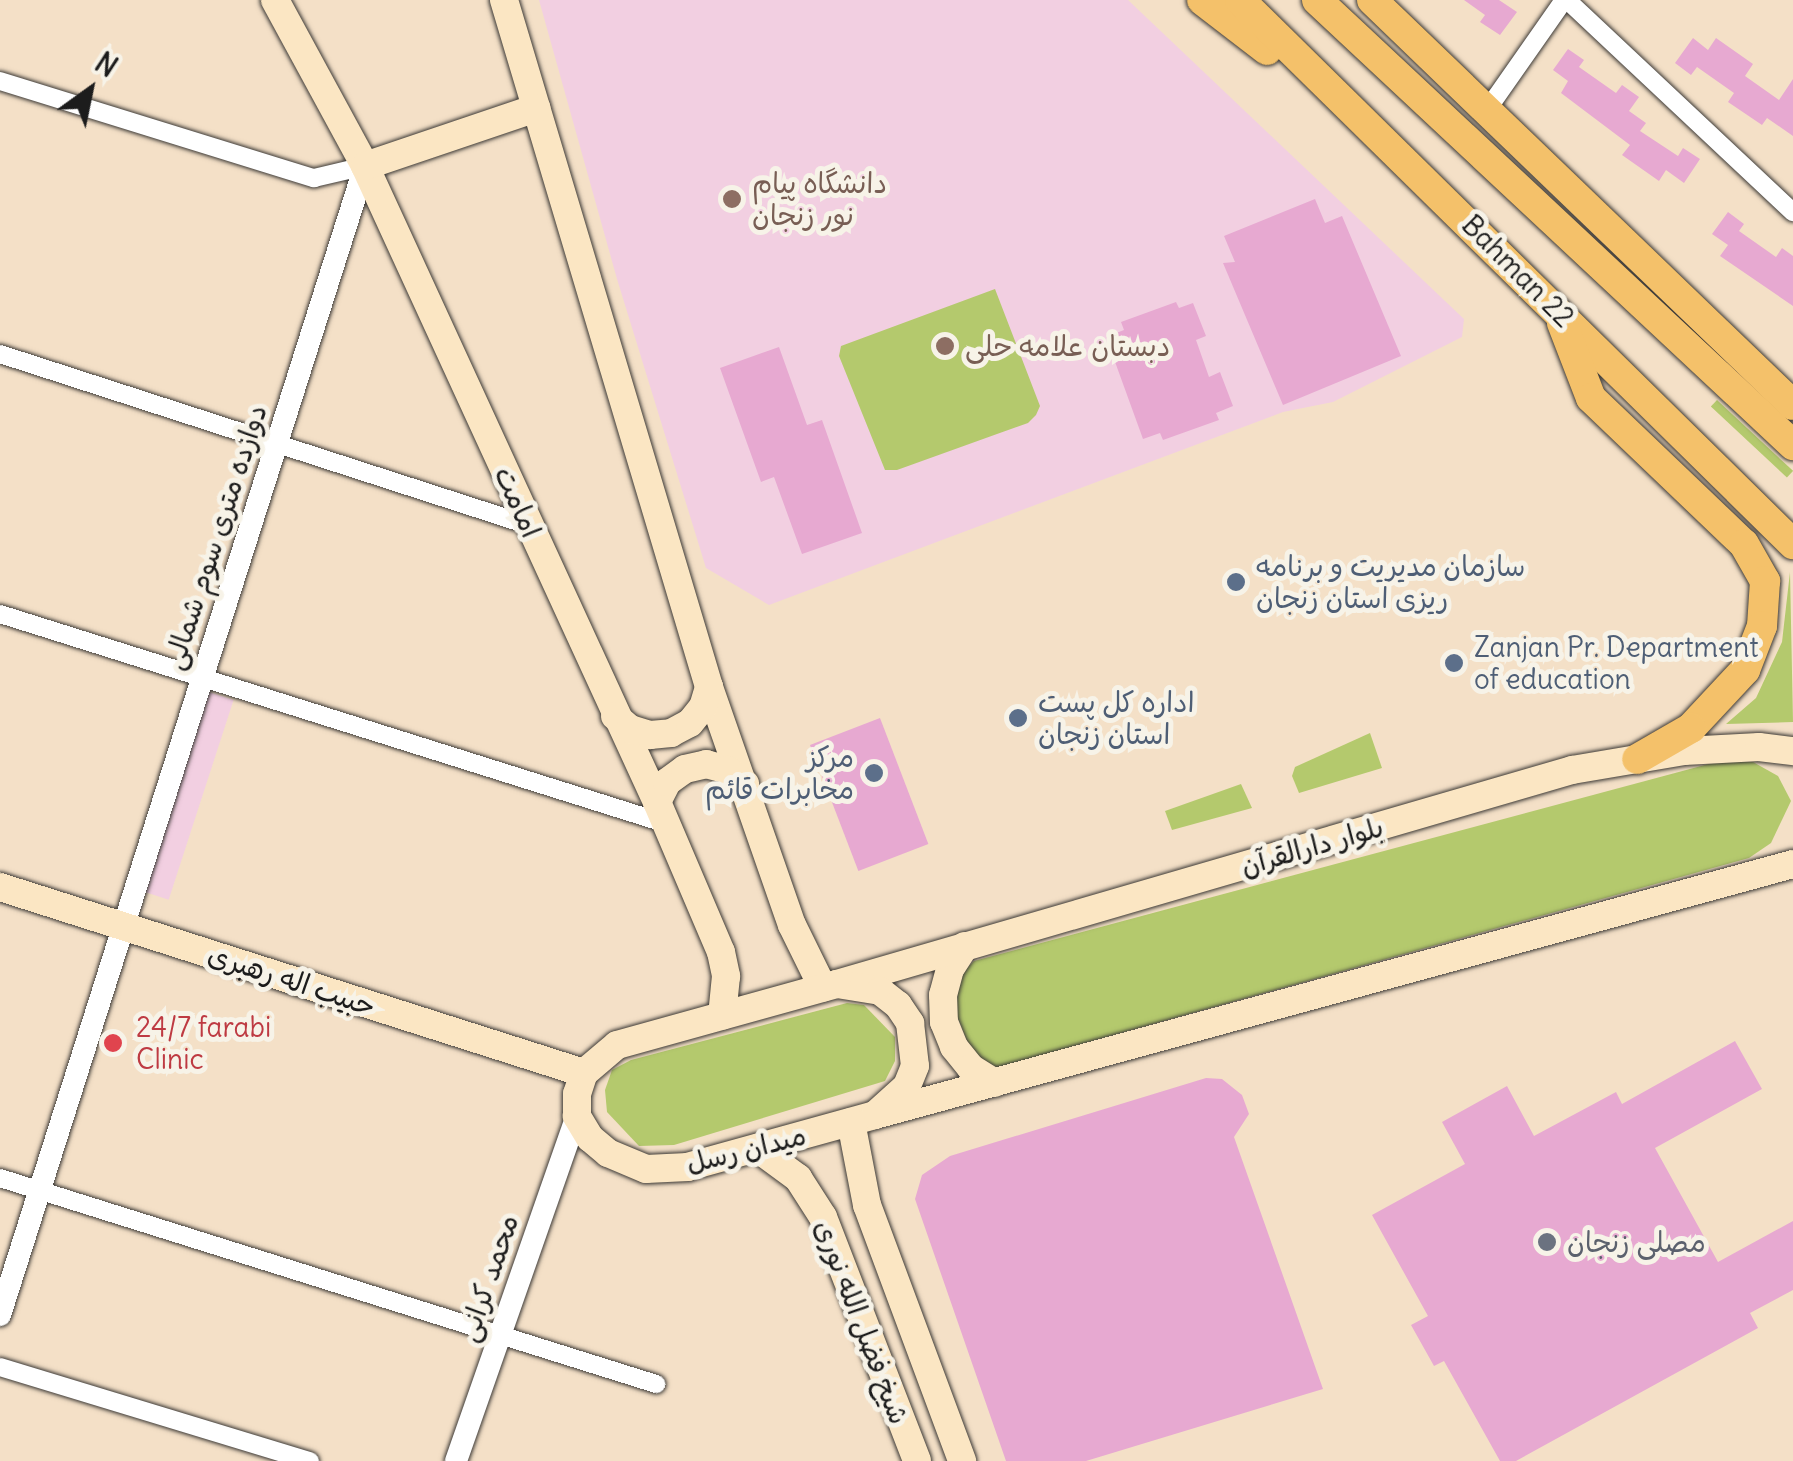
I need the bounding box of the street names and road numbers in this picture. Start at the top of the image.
street label: Bahman 22 [1455,208,1581,334]
street label: دوازده متری سوم شمالی [156,400,274,674]
street label: امامت [488,461,548,543]
street label: بلوار دارالقرآن [1237,810,1387,882]
street label: حبیب اله رهبری [204,937,380,1023]
street label: میدان رسل [683,1118,809,1180]
street label: محمد کرانی [451,1210,525,1346]
street label: شیخ فضل الله نوری [808,1215,916,1429]

